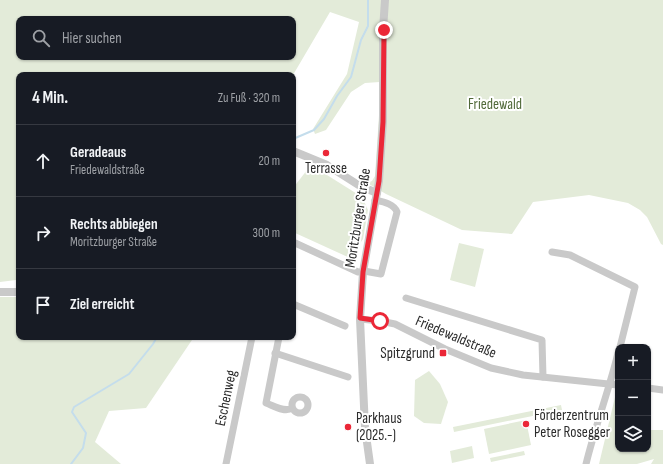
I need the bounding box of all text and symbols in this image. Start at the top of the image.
search box [16,16,296,60]
route end [375,21,393,39]
icon: search [30,27,52,49]
text: Hier suchen [62,29,122,48]
text: 4 Min. [32,88,68,108]
text: Zu Fuß · 320 m [218,90,280,106]
park label: Friedewald [468,95,522,114]
text: Geradeaus [70,143,126,162]
marker: Terrasse [321,148,331,158]
icon: ahead [32,150,54,172]
text: 20 m [258,153,280,169]
place label: Terrasse [305,159,347,178]
text: Friedewaldstraße [70,162,145,178]
street label: Moritzburger Straße [341,167,375,269]
text: Rechts abbiegen [70,215,158,234]
icon: right [32,222,54,244]
text: 300 m [253,225,280,241]
text: Moritzburger Straße [70,234,157,250]
icon: arrive [32,294,54,316]
text: Ziel erreicht [70,295,134,314]
street label: Friedewaldstraße [413,311,499,363]
route start [371,312,389,330]
place label: Spitzgrund [380,344,435,363]
map controls [615,344,651,452]
button: + [615,344,651,380]
marker: Spitzgrund [438,348,448,358]
street label: Eschenweg [211,368,241,428]
button: − [615,380,651,416]
place label: Förderzentrum Peter Rosegger [534,406,611,442]
place label: Parkhaus (2025.-) [356,409,402,445]
button: layers [615,416,651,452]
marker: Förderzentrum Peter Rosegger [521,419,531,429]
marker: Parkhaus (2025.-) [343,422,353,432]

